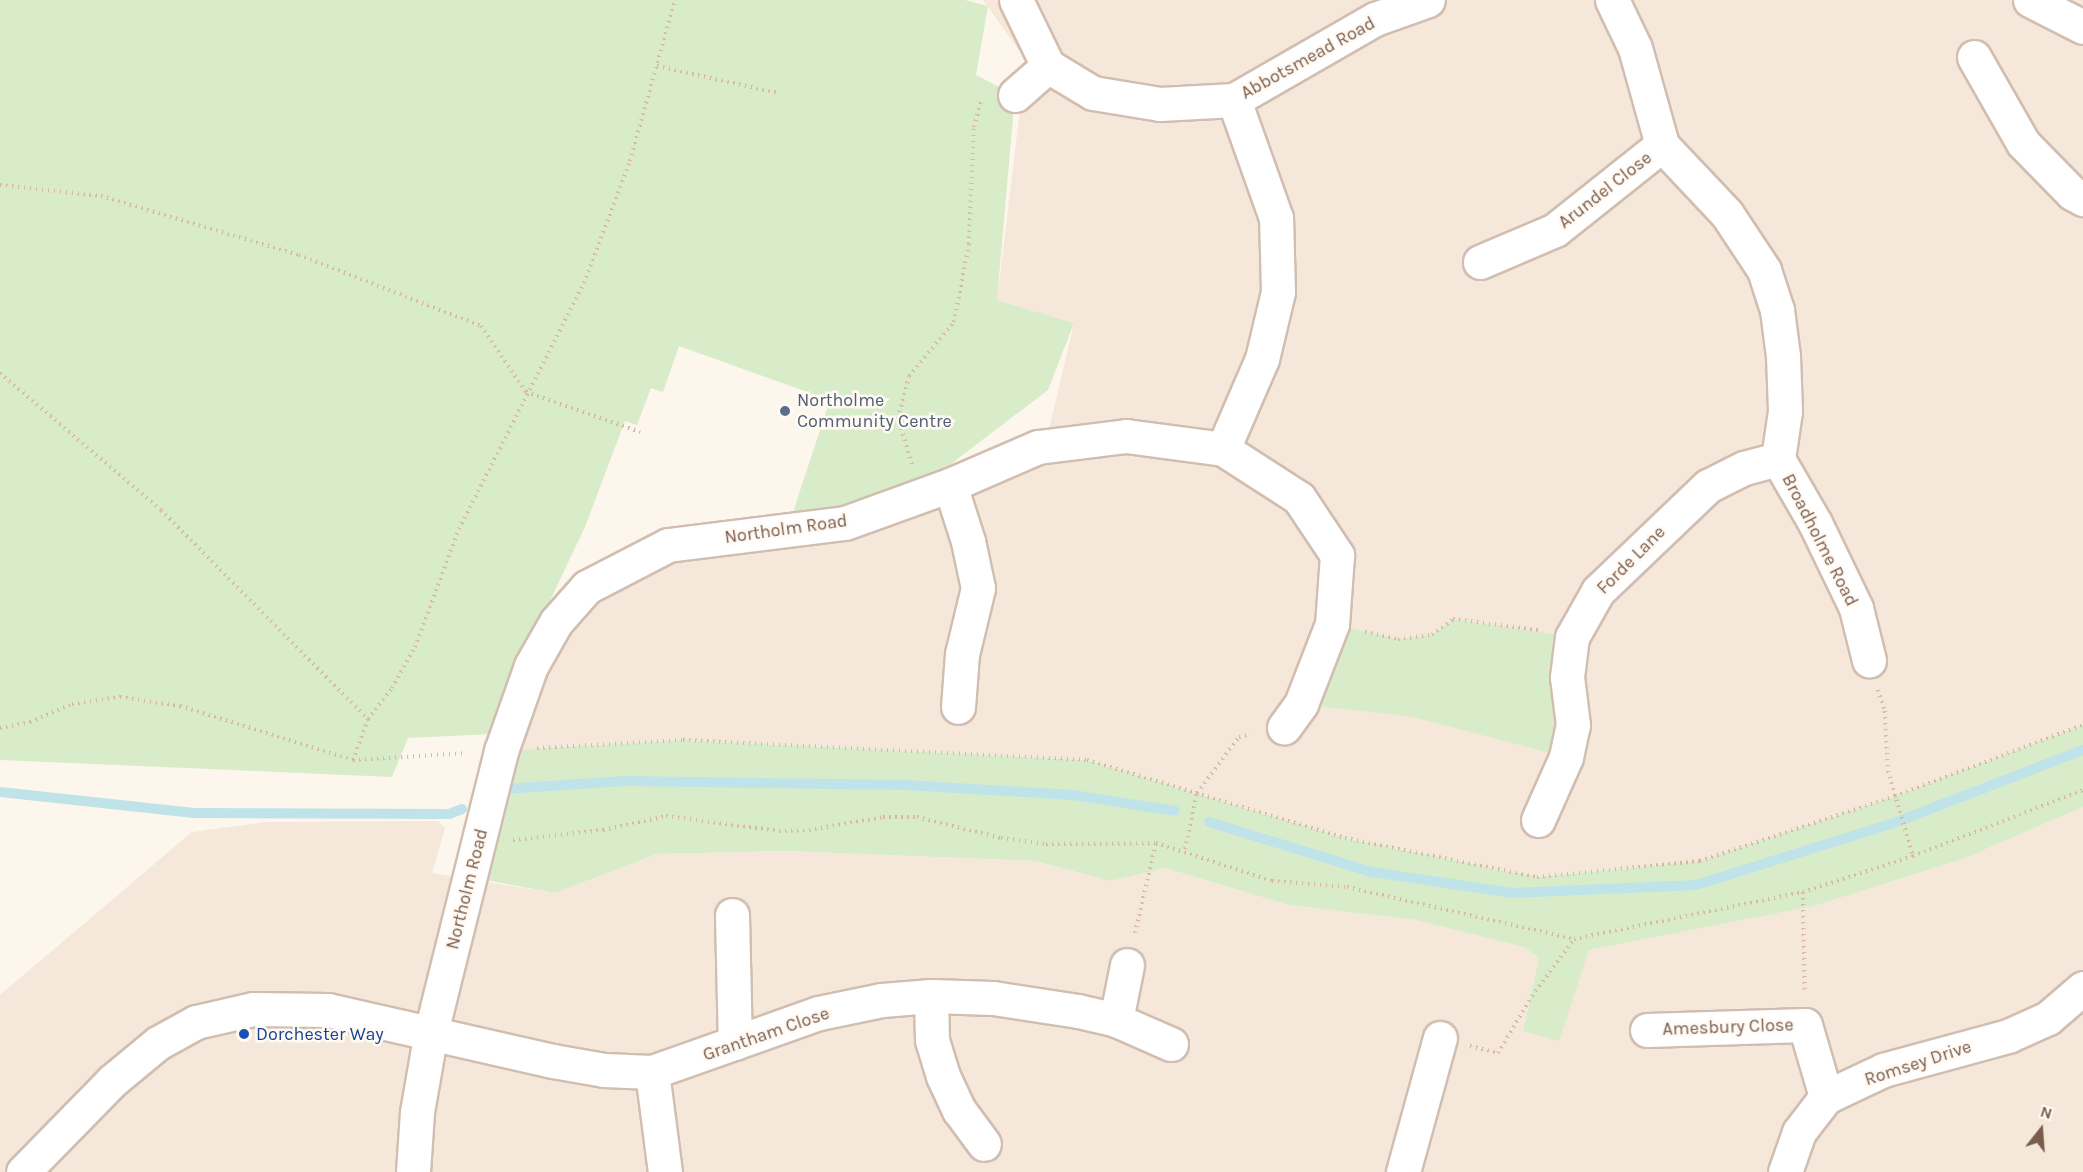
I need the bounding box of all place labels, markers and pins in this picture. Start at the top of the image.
place label: Northolme Community Centre [797,390,952,432]
marker: Northolme Community Centre [778,404,792,418]
place label: Dorchester Way [256,1023,384,1045]
marker: Dorchester Way [237,1027,251,1041]

